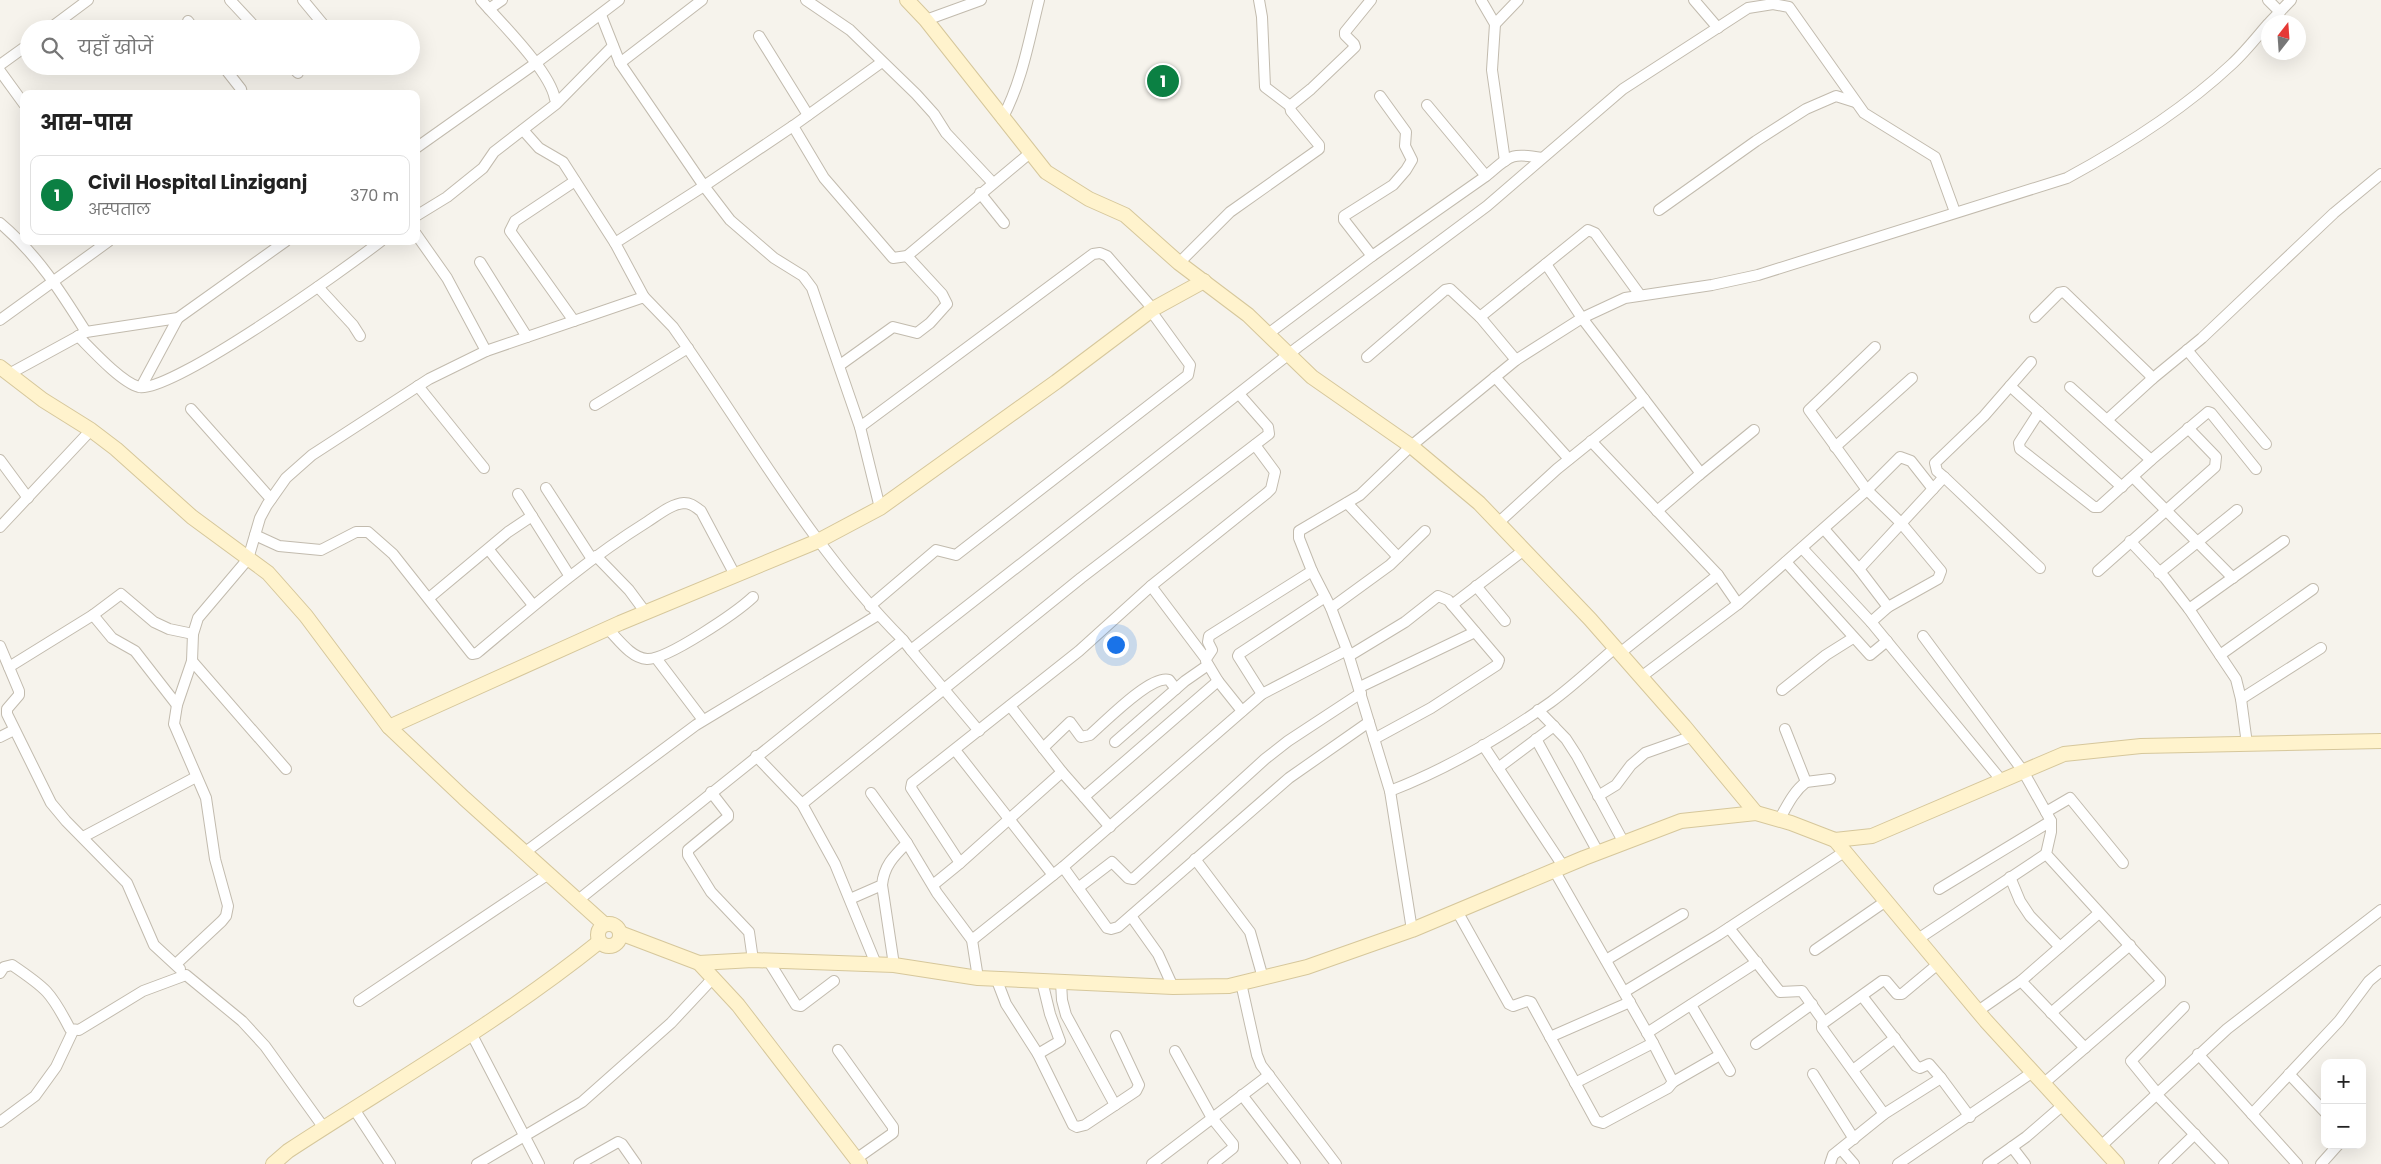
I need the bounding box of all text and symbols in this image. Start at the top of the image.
north arrow [2261,15,2306,60]
search box [20,20,420,75]
icon: search [38,34,66,62]
text: यहाँ खोजें [78,34,153,61]
pin: 1 [1147,62,1179,100]
text: आस-पास [40,108,132,137]
text: Civil Hospital Linziganj [88,169,307,196]
text: 1 [54,184,60,207]
text: 370 m [350,184,399,207]
text: अस्पताल [88,198,150,221]
your location [1103,632,1129,658]
map controls [2321,1059,2366,1149]
button: + [2321,1059,2366,1104]
button: − [2321,1104,2366,1149]

